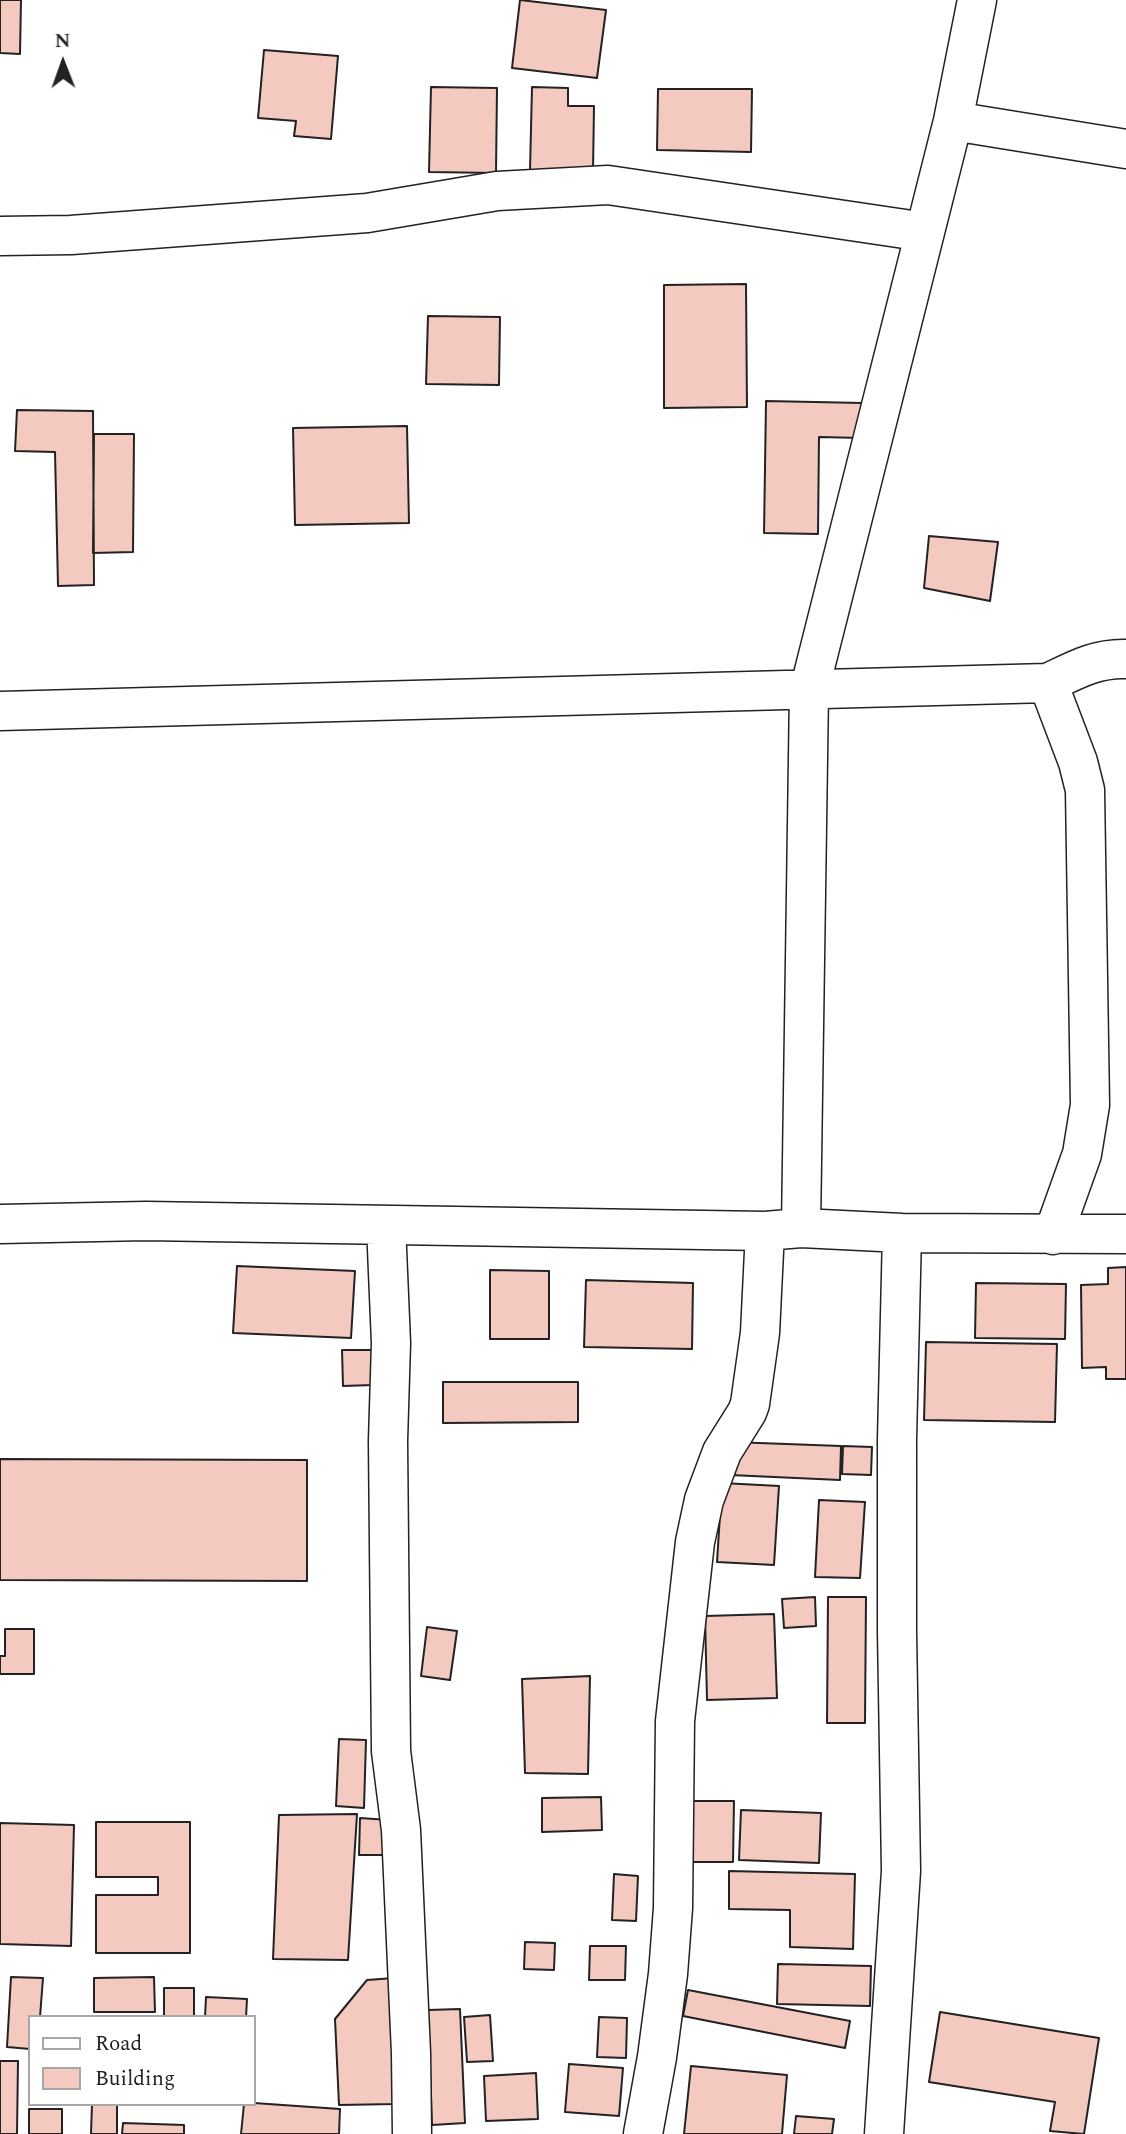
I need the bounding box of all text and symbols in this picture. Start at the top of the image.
text: N [55,27,71,56]
north arrow [28,28,98,98]
legend [28,2015,256,2106]
text: Road [95,2028,142,2060]
text: Building [95,2063,175,2095]

